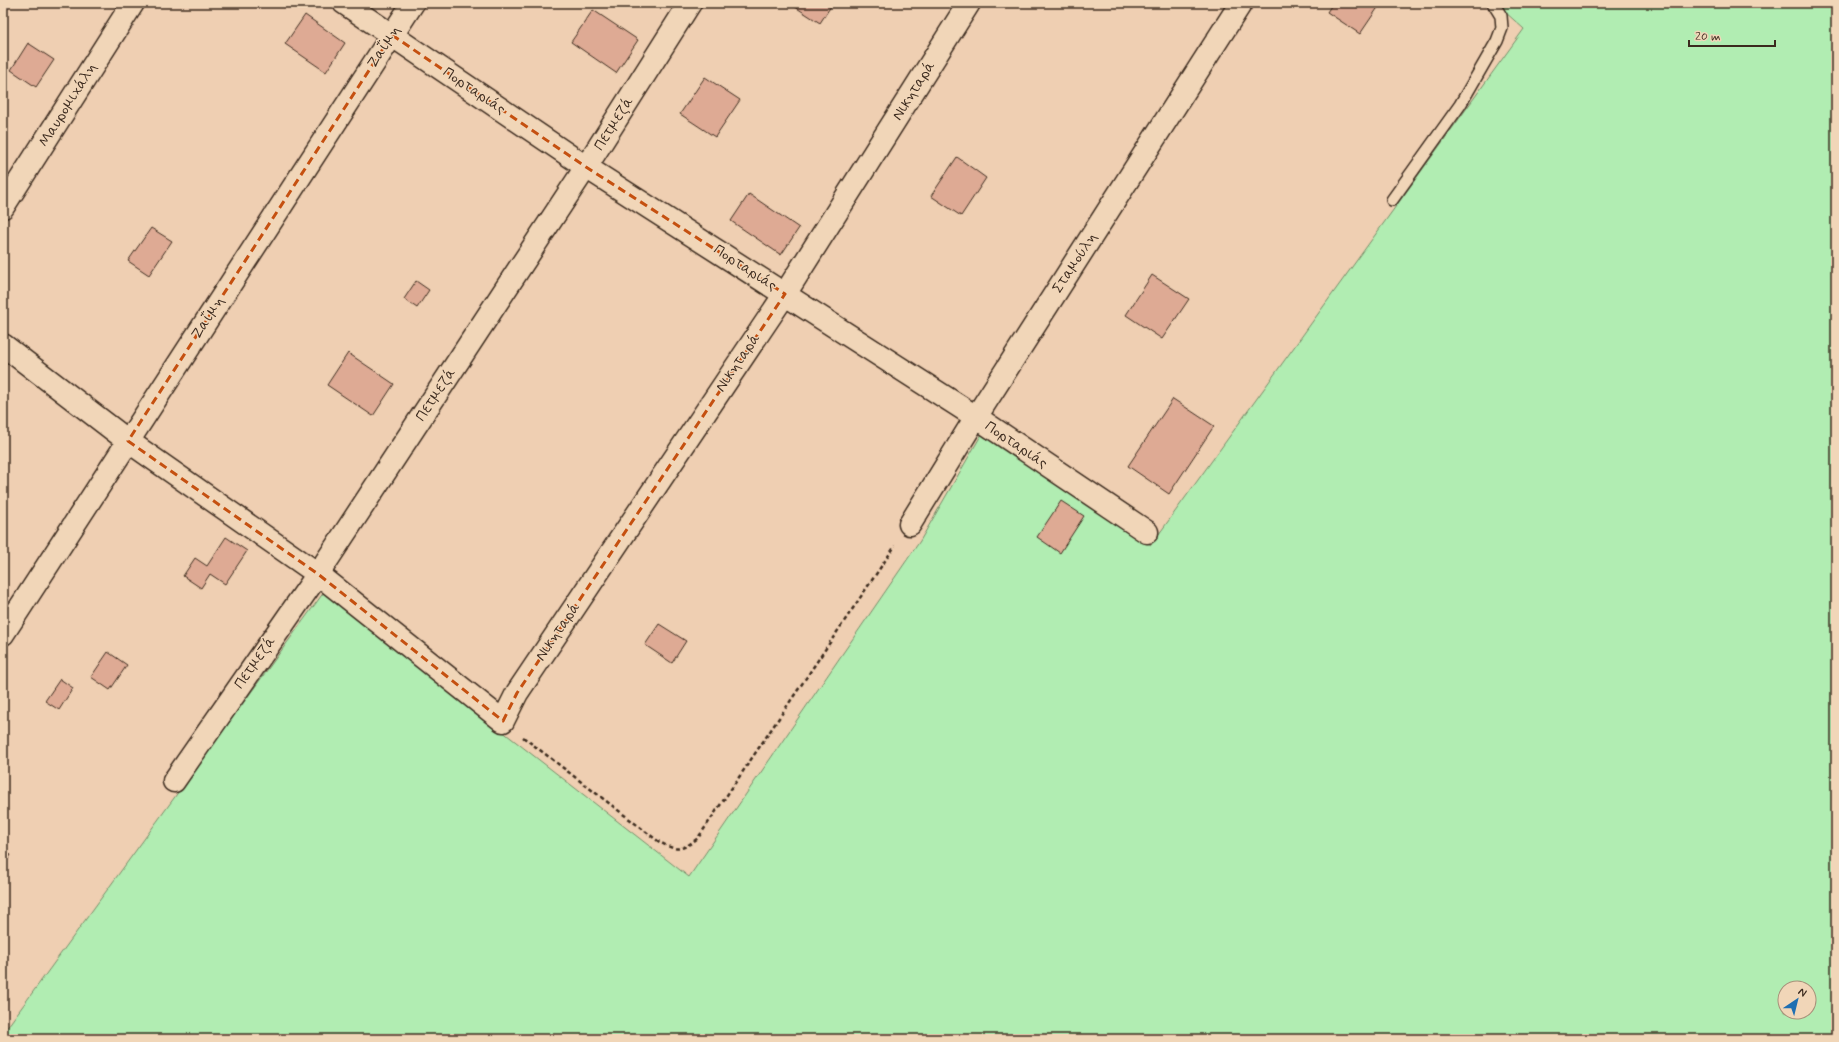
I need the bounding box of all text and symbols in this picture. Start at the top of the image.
street label: Ζαΐμη [363,21,405,72]
scale bar [1689,22,1775,48]
text: 20 m [1695,29,1721,45]
street label: Νικηταρά [888,57,940,125]
street label: Μαυρομιχάλη [34,59,102,151]
street label: Πορταριάς [439,63,510,120]
street label: Πετμεζά [590,93,639,155]
street label: Σταμούλη [1048,229,1102,297]
street label: Πορταριάς [709,240,781,296]
street label: Ζαΐμη [187,292,229,343]
street label: Νικηταρά [711,329,765,396]
street label: Πετμεζά [411,364,461,425]
street label: Πορταριάς [981,417,1052,474]
street label: Νικηταρά [531,598,585,665]
street label: Πετμεζά [230,632,281,693]
north arrow [1777,980,1817,1020]
text: N [1795,985,1809,1000]

